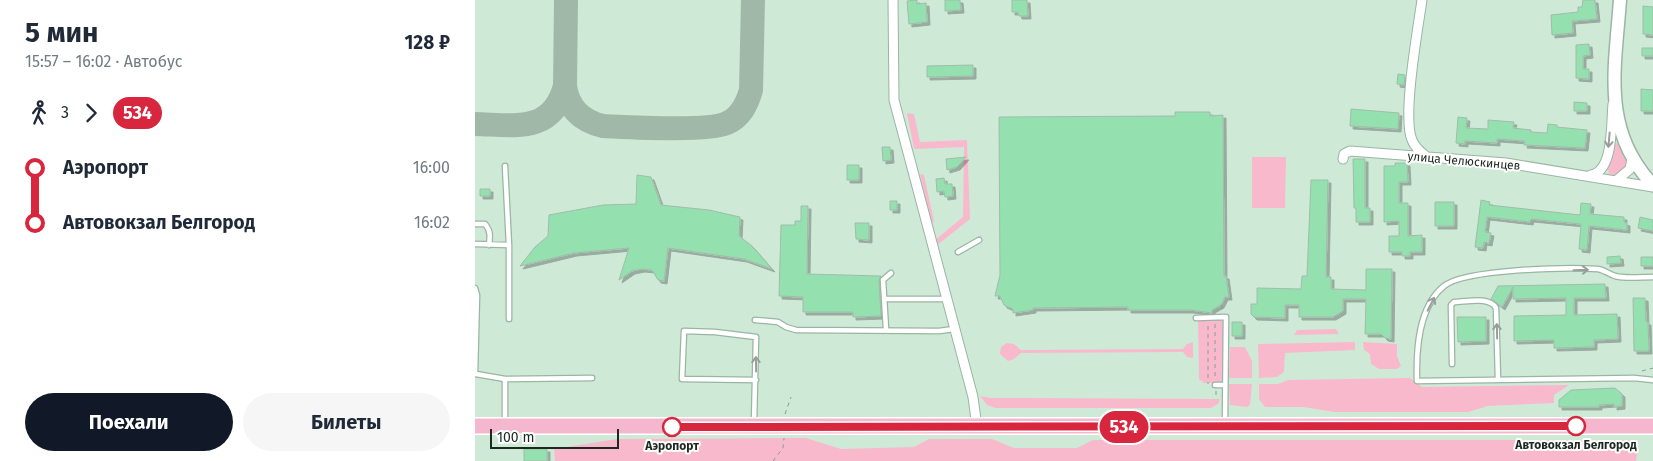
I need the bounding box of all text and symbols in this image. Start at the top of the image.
text: 5 мин [25,16,98,49]
text: 128 ₽ [405,31,450,54]
text: 15:57 – 16:02 · Автобус [25,52,182,71]
icon: walk [25,99,53,127]
icon: forward [77,99,105,127]
text: 534 [123,102,152,124]
text: 3 [61,103,69,122]
one-way arrow [1605,132,1614,148]
street label: улица Челюскинцев [1407,149,1521,173]
text: Аэропорт [63,156,148,179]
text: 16:00 [413,158,450,177]
text: Автовокзал Белгород [63,211,255,234]
text: 16:02 [414,213,450,232]
one-way arrow [1573,265,1589,274]
one-way arrow [1426,297,1436,312]
one-way arrow [1492,323,1502,339]
one-way arrow [751,357,761,373]
button: Поехали [25,393,233,451]
button: Билеты [243,393,450,451]
line badge: 534 [1095,411,1153,443]
text: 534 [1110,416,1138,438]
marker: Автовокзал Белгород [1566,416,1586,436]
marker: Аэропорт [662,417,682,437]
scale bar [490,426,619,449]
text: 100 m [497,429,534,446]
place label: Автовокзал Белгород [1514,438,1637,452]
place label: Аэропорт [644,439,699,453]

